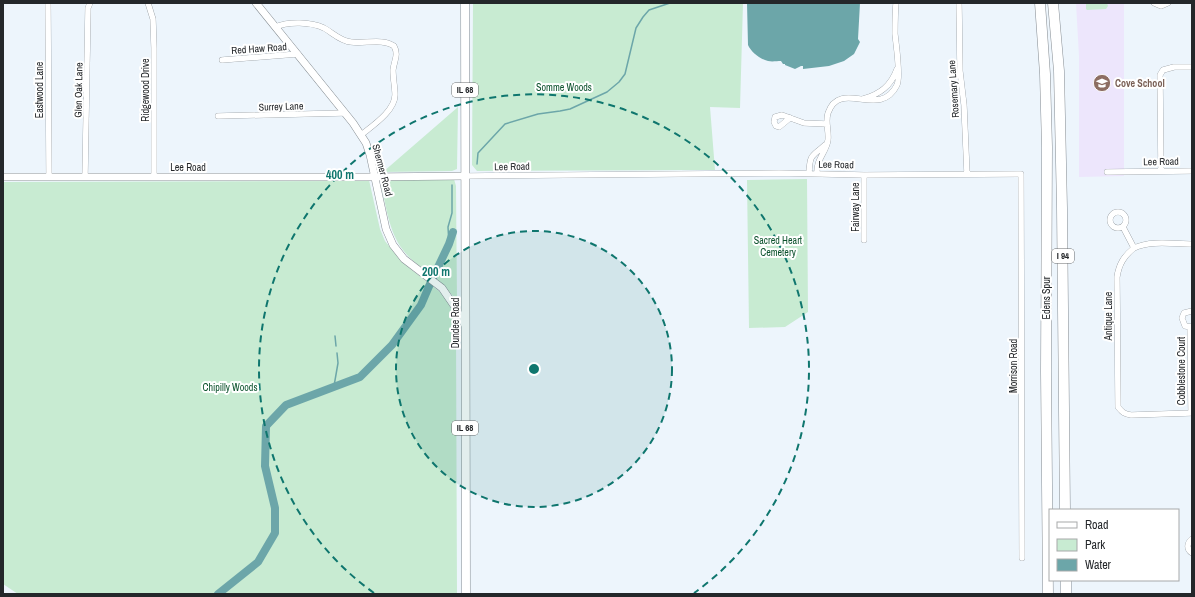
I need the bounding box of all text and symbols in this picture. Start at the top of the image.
street label: Red Haw Road [231,40,287,57]
street label: Ridgewood Drive [139,58,152,122]
street label: Rosemary Lane [945,59,962,118]
street label: Eastwood Lane [33,61,46,118]
street label: Glen Oak Lane [72,62,85,118]
school or university icon: Cove School [1092,73,1112,93]
place label: Cove School [1115,77,1165,90]
park label: Somme Woods [536,81,592,94]
road number: IL 68 [452,83,478,97]
street label: Surrey Lane [258,99,304,114]
street label: Shermer Road [369,143,396,198]
street label: Lee Road [1143,155,1179,168]
street label: Lee Road [818,158,854,171]
street label: Lee Road [494,160,530,173]
street label: Lee Road [170,161,206,174]
text: 400 m [326,167,354,183]
street label: Fairway Lane [849,182,862,232]
park label: Sacred Heart Cemetery [754,234,803,259]
road number: I 94 [1052,249,1074,263]
text: 200 m [422,264,450,280]
street label: Edens Spur [1040,276,1053,319]
street label: Antique Lane [1102,291,1115,341]
street label: Dundee Road [449,298,462,348]
street label: Cobblestone Court [1175,336,1188,405]
street label: Morrison Road [1007,339,1020,393]
centre of rings [527,362,541,376]
park label: Chipilly Woods [203,381,258,394]
road number: IL 68 [452,421,478,435]
legend [1049,509,1179,581]
text: Road [1085,517,1109,533]
text: Park [1085,537,1105,553]
text: Water [1085,557,1112,573]

